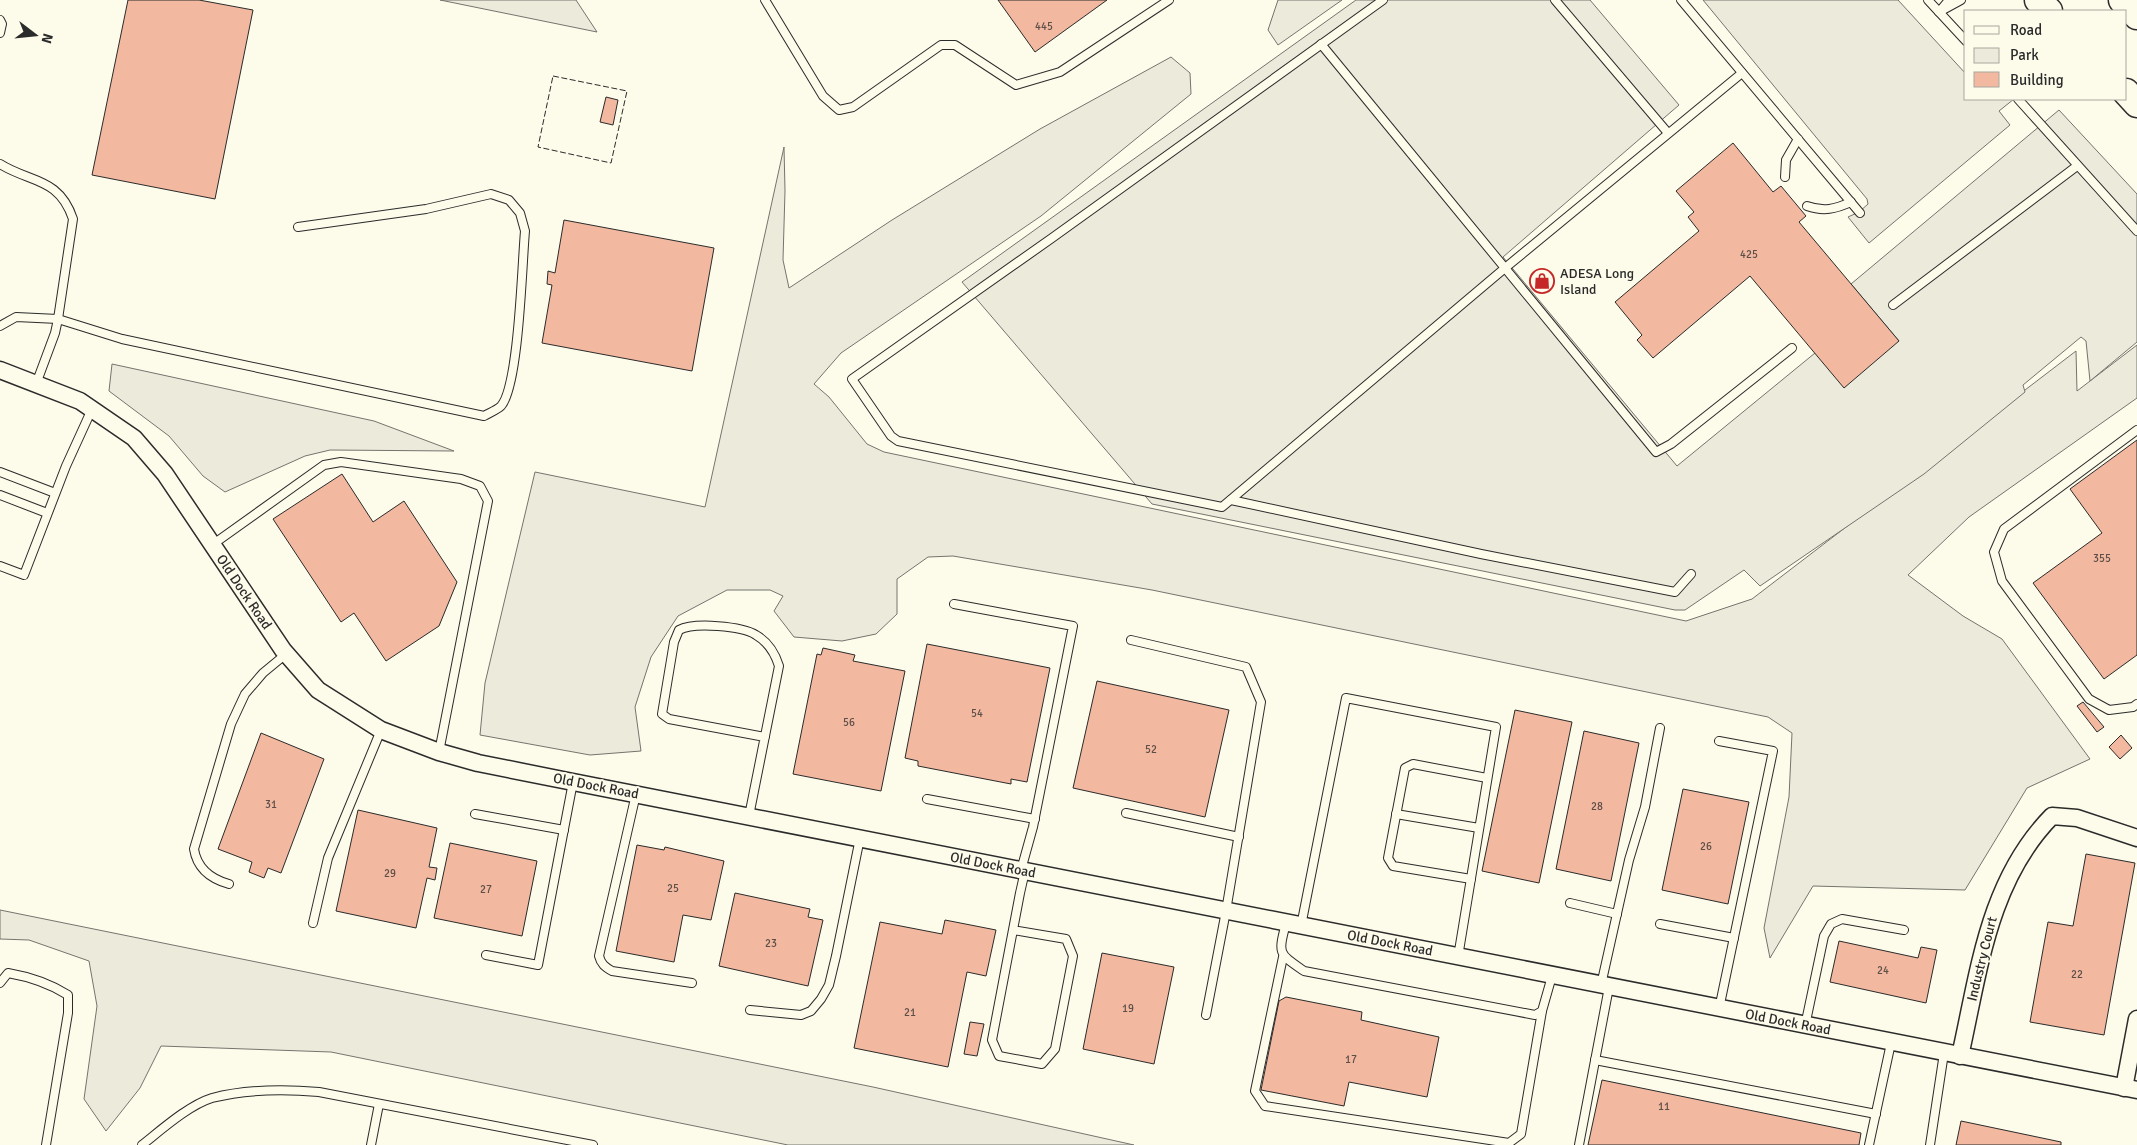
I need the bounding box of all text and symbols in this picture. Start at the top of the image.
north arrow [10,10,60,60]
legend [1964,10,2127,100]
house number: 445 [1035,20,1053,33]
text: Road [2010,21,2042,39]
text: N [38,31,57,45]
text: Park [2010,46,2039,64]
text: Building [2010,71,2064,89]
house number: 425 [1740,248,1758,261]
place label: ADESA Long Island [1560,265,1634,298]
shop icon: ADESA Long Island [1529,268,1555,294]
street label: Old Dock Road [213,551,275,633]
house number: 355 [2093,552,2111,565]
house number: 54 [971,707,983,720]
house number: 56 [843,716,855,729]
house number: 52 [1145,743,1157,756]
street label: Old Dock Road [552,769,640,803]
house number: 31 [265,798,277,811]
house number: 28 [1591,800,1603,813]
house number: 26 [1700,840,1712,853]
street label: Old Dock Road [949,848,1037,882]
house number: 29 [384,867,396,880]
house number: 25 [667,882,679,895]
house number: 27 [480,883,492,896]
street label: Industry Court [1963,915,2001,1003]
street label: Old Dock Road [1346,926,1434,960]
house number: 23 [765,937,777,950]
house number: 24 [1877,964,1889,977]
house number: 22 [2071,968,2083,981]
house number: 19 [1122,1002,1134,1015]
street label: Old Dock Road [1744,1005,1832,1039]
house number: 21 [904,1006,916,1019]
house number: 17 [1345,1053,1357,1066]
house number: 11 [1658,1100,1670,1113]

